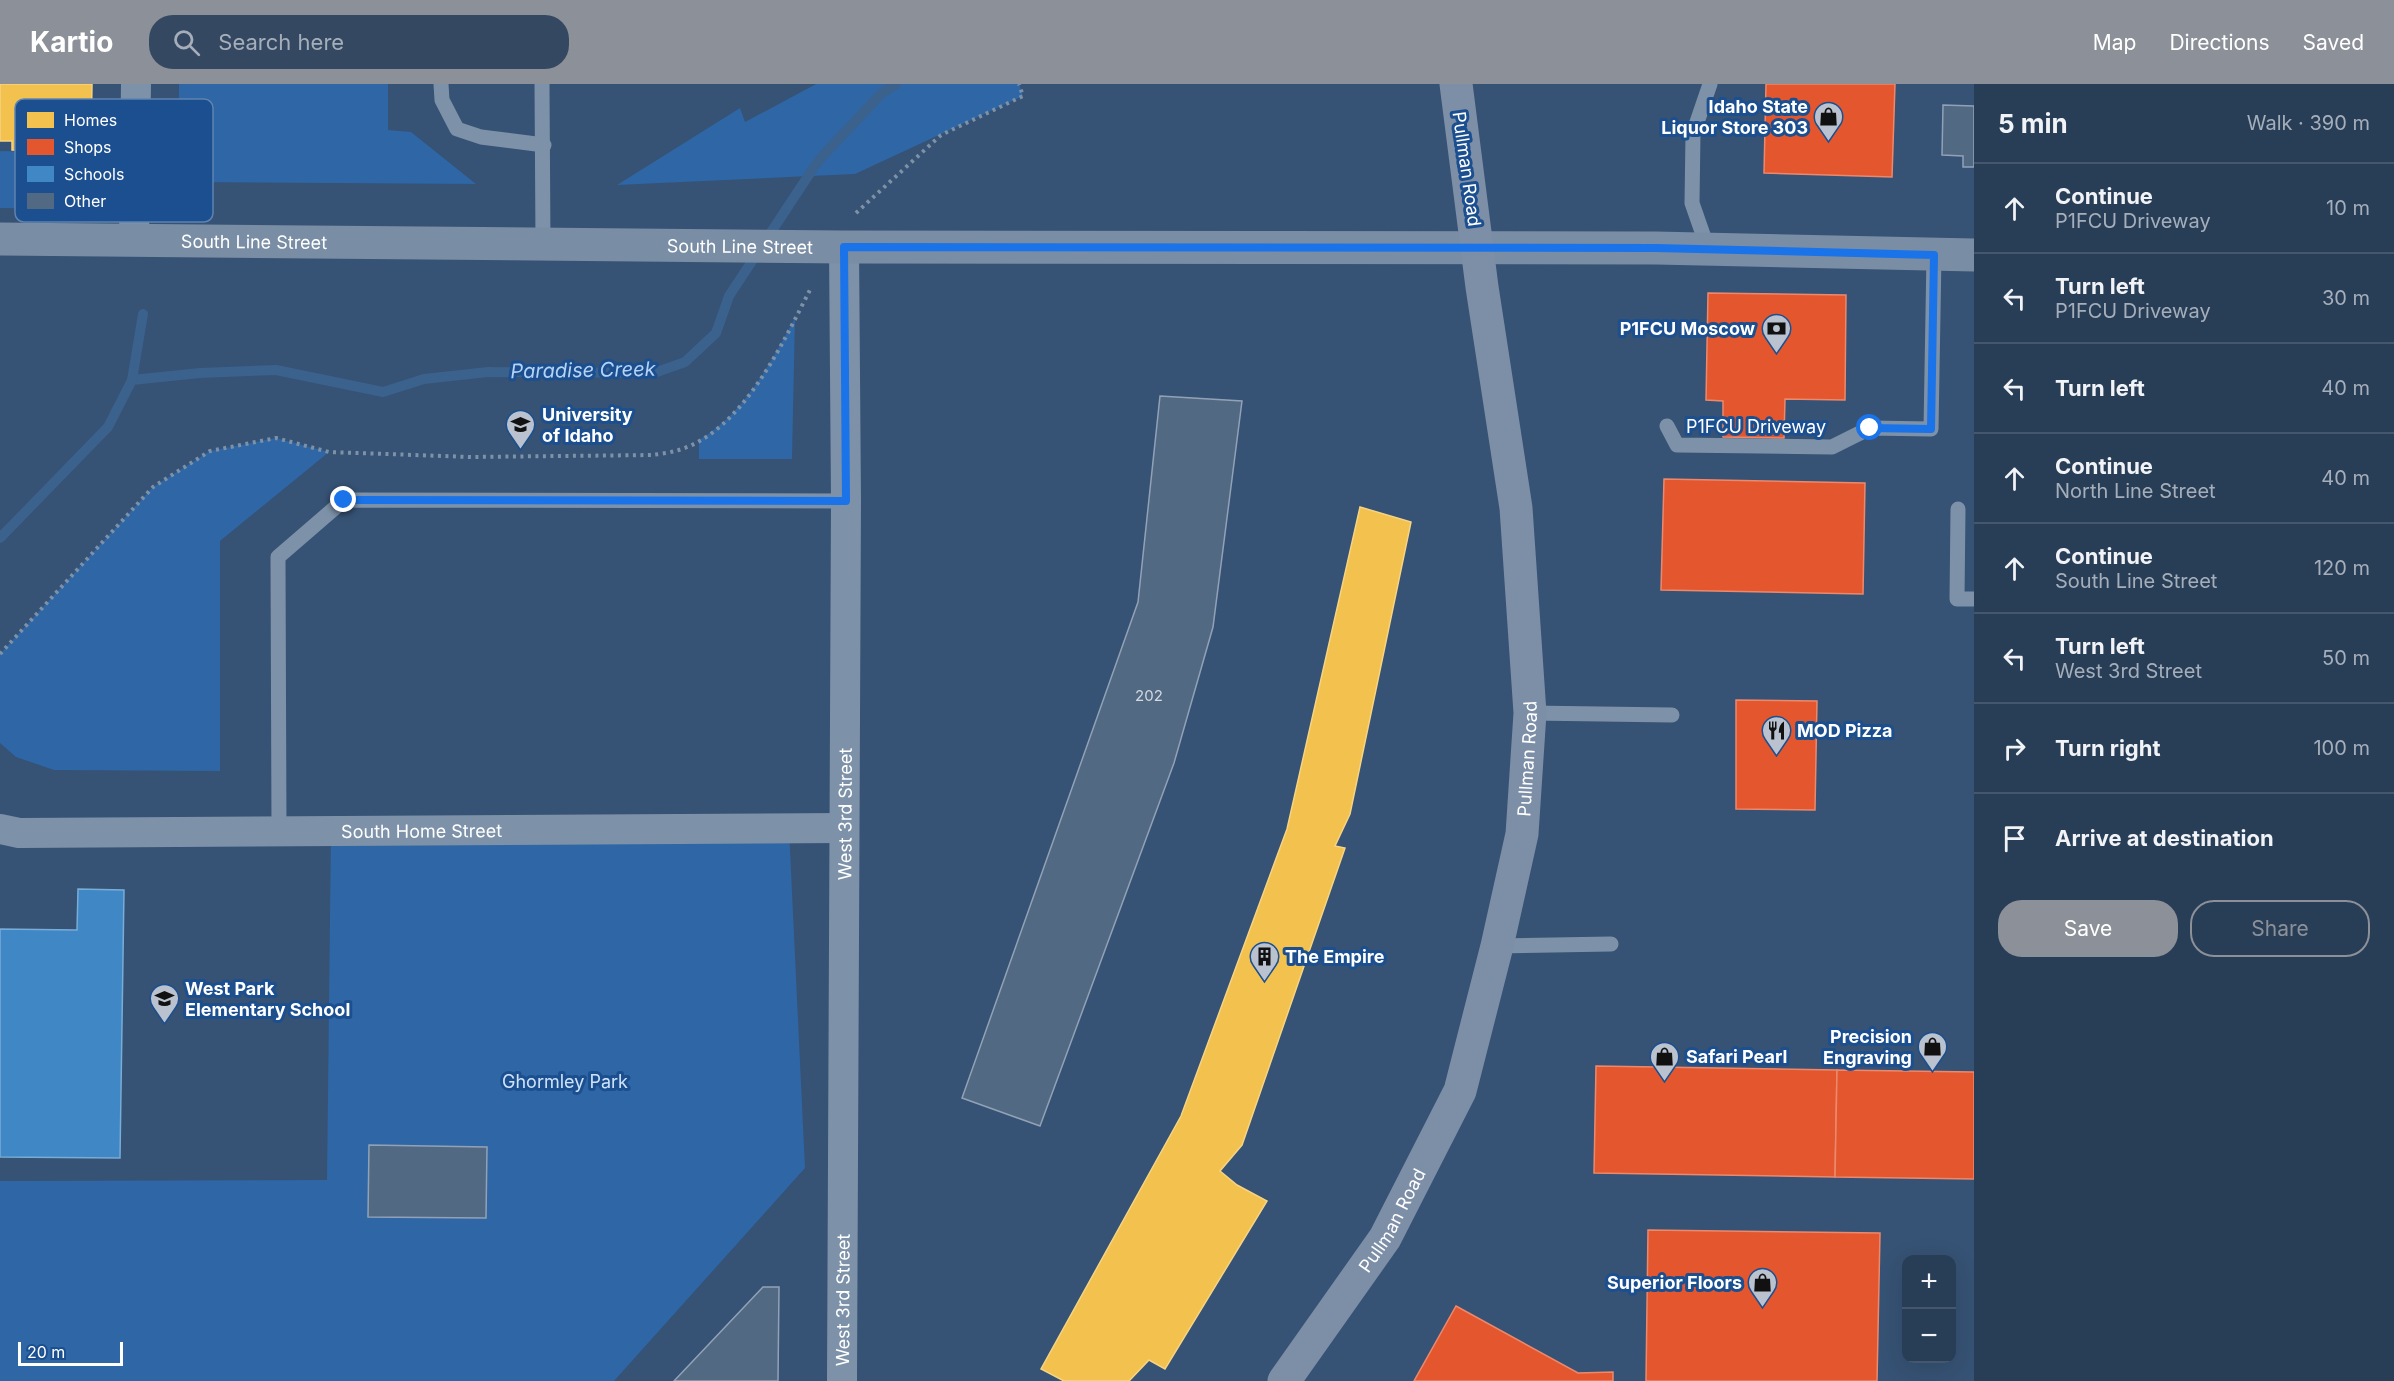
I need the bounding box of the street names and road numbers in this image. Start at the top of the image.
street label: Pullman Road [1449,110,1485,228]
street label: South Line Street [181,230,327,253]
street label: South Line Street [667,235,813,257]
street label: P1FCU Driveway [1686,416,1826,437]
street label: Pullman Road [1513,700,1541,817]
street label: West 3rd Street [834,748,855,880]
street label: South Home Street [341,820,502,842]
street label: Pullman Road [1354,1165,1429,1276]
street label: West 3rd Street [832,1234,853,1366]

